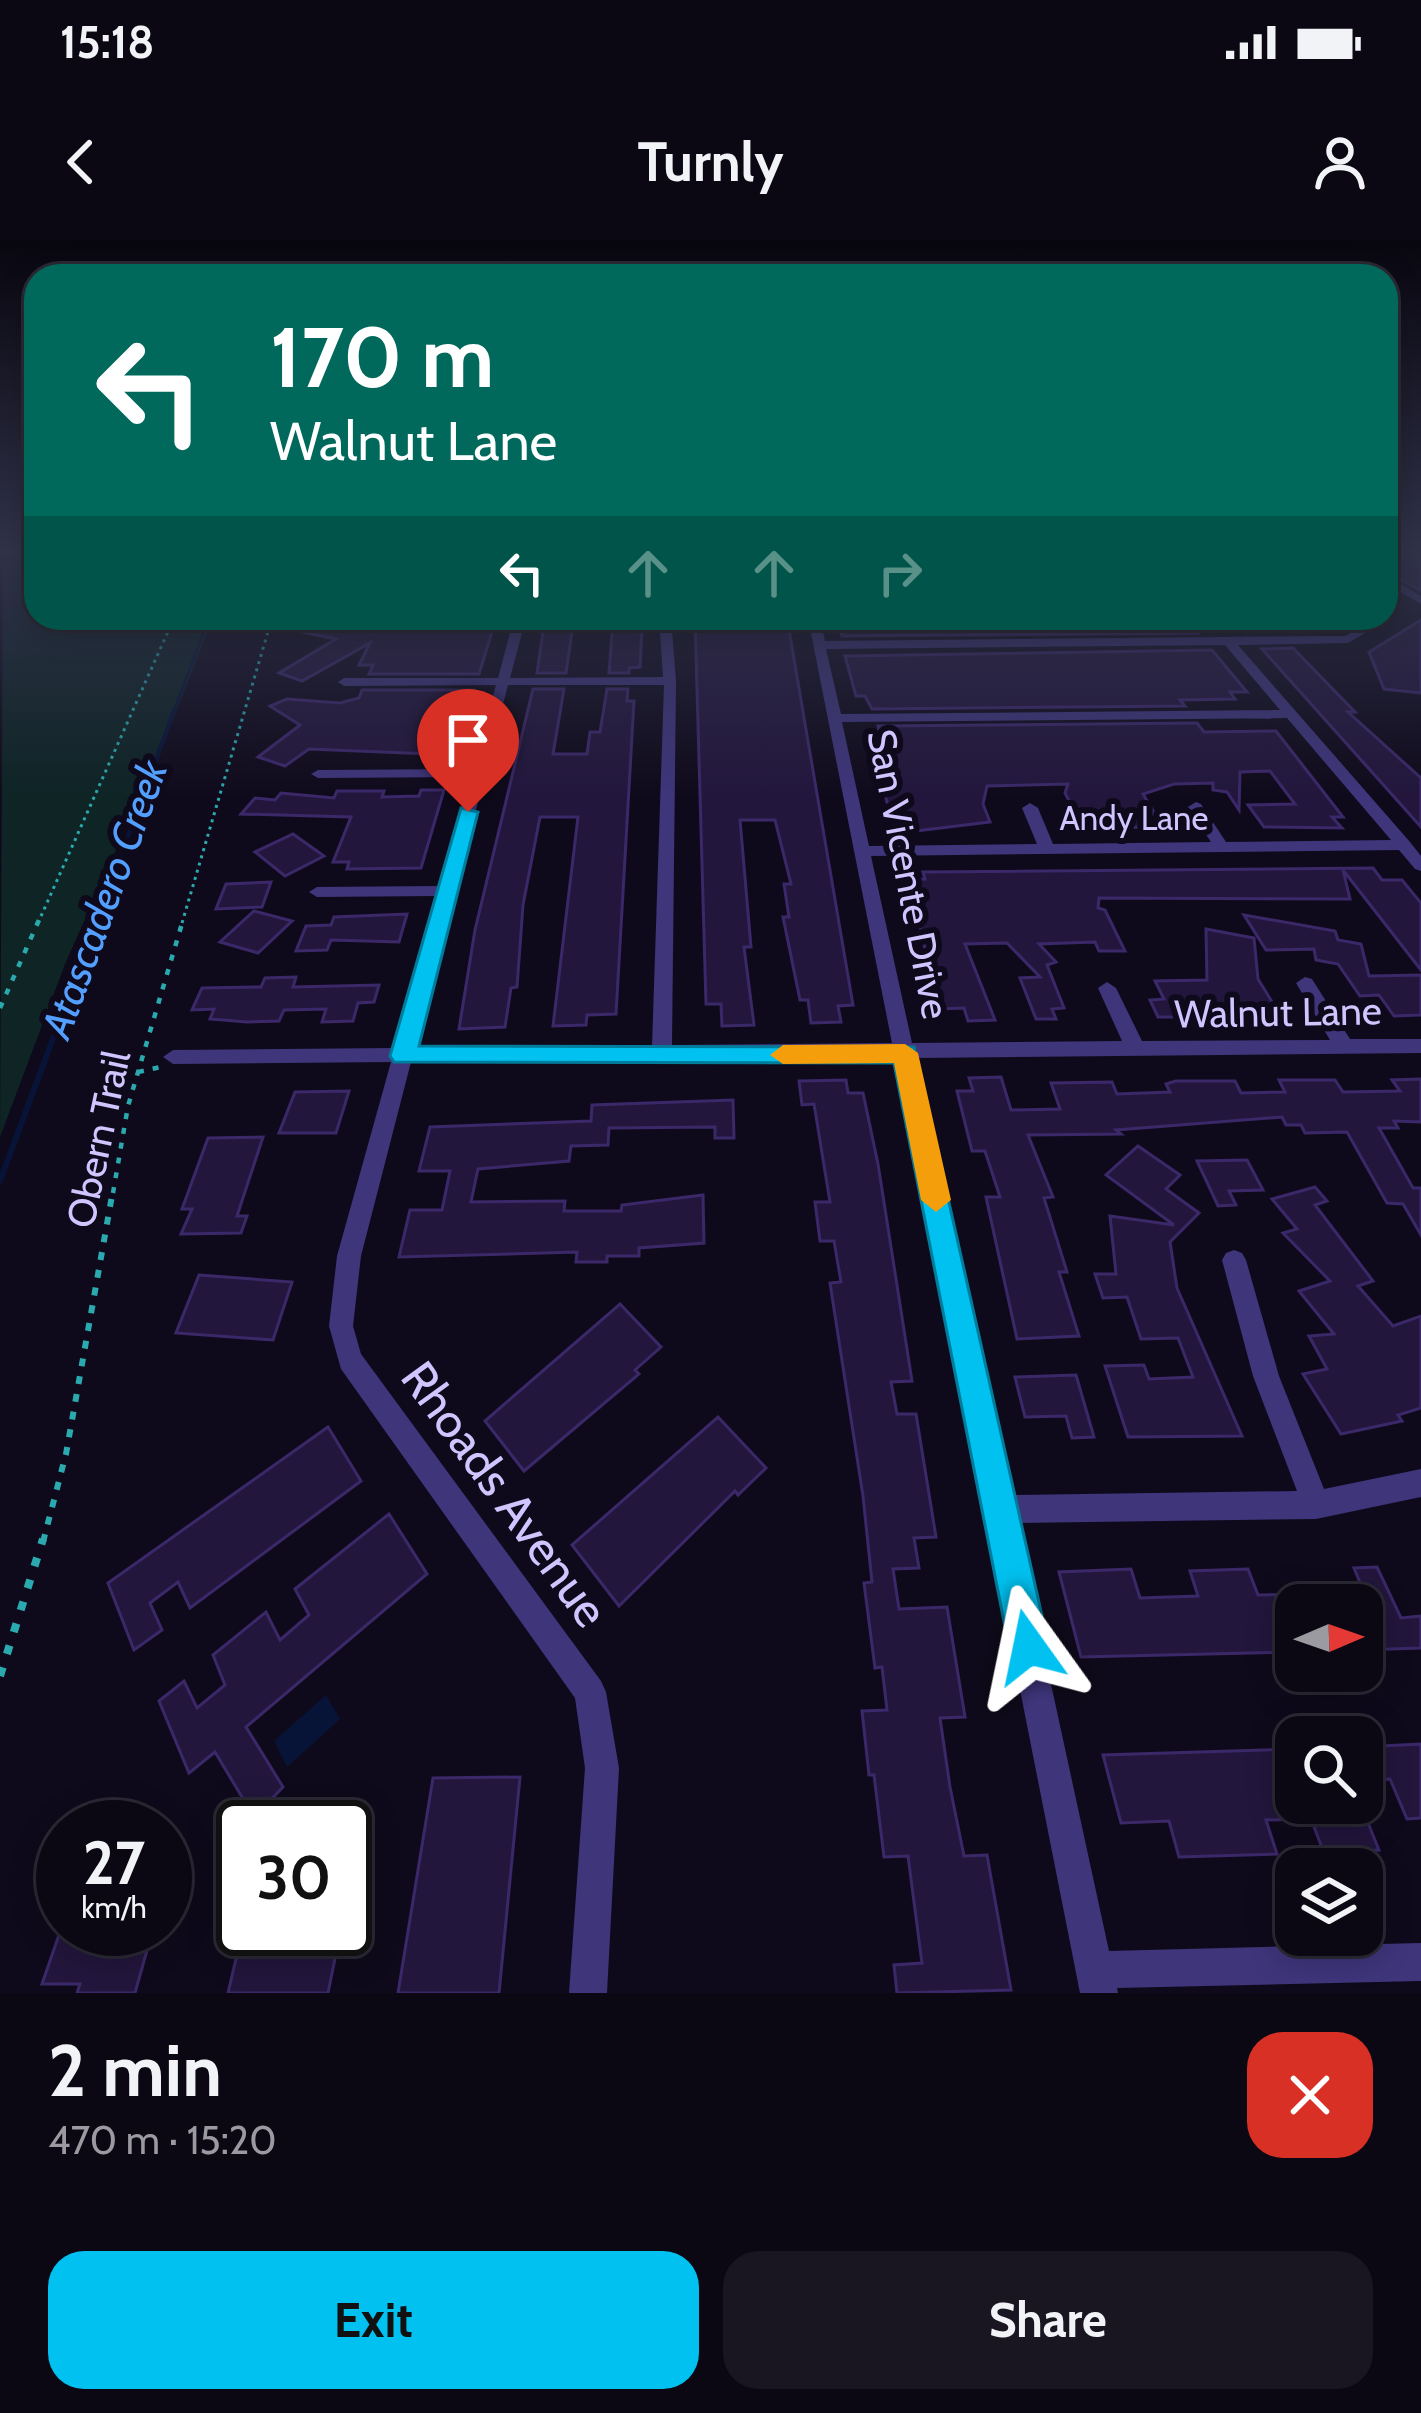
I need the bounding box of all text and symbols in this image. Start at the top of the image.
text: 15:18 [60,15,155,69]
icon: back [48,129,114,195]
text: Turnly [638,129,783,195]
icon: person [1307,129,1373,195]
text: 170 m [270,306,494,408]
icon: left [72,312,228,468]
text: Walnut Lane [270,408,557,474]
icon: left [489,540,555,606]
icon: ahead [615,540,681,606]
icon: ahead [741,540,807,606]
icon: right [867,540,933,606]
pin [417,689,519,812]
icon: arrive [435,707,501,773]
street label: San Vicente Drive [857,725,961,1023]
water label: Atascadero Creek [29,752,179,1047]
street label: Andy Lane [1060,798,1208,838]
street label: Walnut Lane [1174,986,1382,1038]
street label: Obern Trail [56,1046,140,1232]
street label: Rhoads Avenue [389,1350,621,1638]
position arrow [966,1584,1092,1710]
north arrow [1275,1584,1383,1692]
map controls [1275,1584,1383,1956]
button: search [1275,1716,1383,1824]
speed limit sign: 30 [216,1800,372,1956]
text: 27 [83,1826,145,1899]
button: layers [1275,1848,1383,1956]
text: km/h [81,1889,147,1926]
text: 2 min [48,2027,222,2114]
button: close [1247,2032,1373,2158]
text: 470 m · 15:20 [48,2116,276,2164]
button: Exit [48,2251,699,2389]
button: Share [723,2251,1373,2389]

